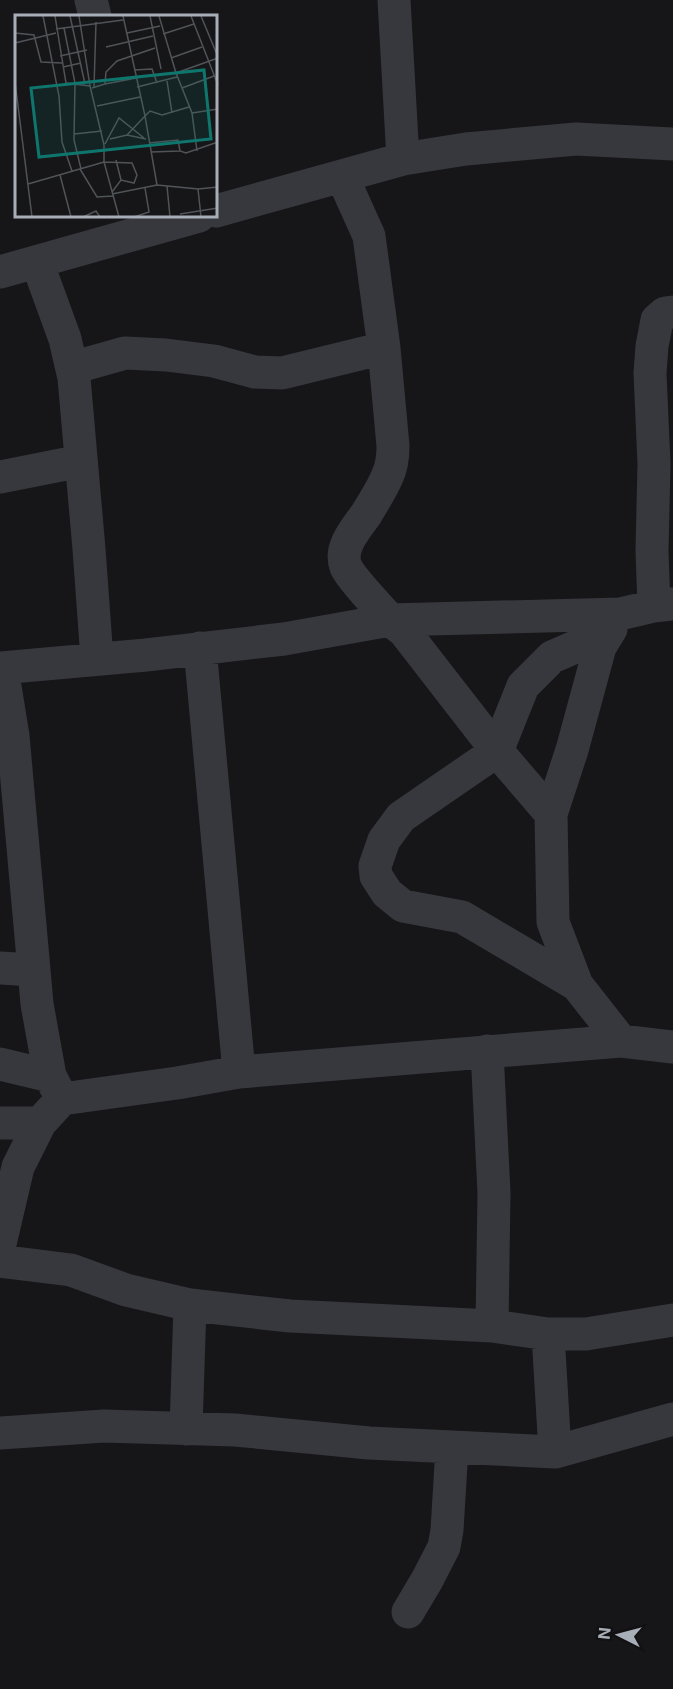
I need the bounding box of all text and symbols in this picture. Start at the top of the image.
inset map [15,15,218,218]
north arrow [589,1605,649,1665]
text: N [593,1626,615,1641]

